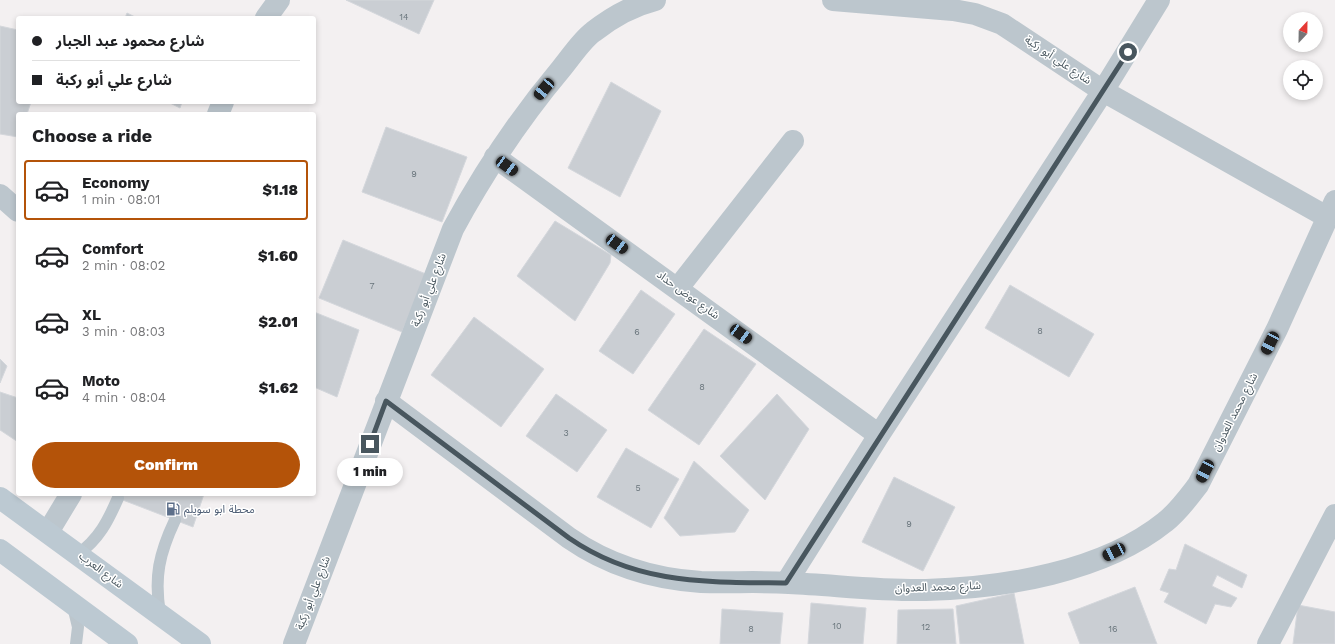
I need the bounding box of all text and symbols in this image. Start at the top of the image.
house number: 14 [399,12,409,22]
north arrow [1283,12,1323,52]
map controls [1283,12,1323,100]
text: شارع محمود عبد الجبار [56,32,205,50]
street label: شارع علي أبو ركبة [1021,33,1094,89]
route start [1119,43,1137,61]
button: locate [1283,60,1323,100]
text: شارع علي أبو ركبة [56,71,172,89]
car [532,76,556,102]
text: Choose a ride [32,125,152,146]
car [494,154,520,178]
house number: 9 [411,169,417,179]
icon: car [34,172,70,208]
text: Economy [82,174,149,192]
text: $1.18 [262,181,298,199]
text: 1 min · 08:01 [82,192,160,207]
car [604,232,630,256]
icon: car [34,238,70,274]
text: Comfort [82,240,143,258]
text: $1.60 [258,247,298,265]
street label: شارع علي أبو ركبة [409,251,451,329]
text: 2 min · 08:02 [82,258,165,273]
street label: شارع عوض حداد [654,268,722,323]
house number: 7 [369,281,375,291]
icon: car [34,304,70,340]
text: XL [82,306,101,324]
text: $2.01 [258,313,298,331]
car [728,322,754,346]
text: 3 min · 08:03 [82,324,165,339]
house number: 8 [1037,326,1043,336]
house number: 6 [634,327,640,337]
car [1259,330,1281,356]
icon: car [34,370,70,406]
street label: شارع محمد العدوان [1210,370,1261,454]
text: Moto [82,372,120,390]
text: $1.62 [259,379,298,397]
house number: 8 [699,382,705,392]
text: 4 min · 08:04 [82,390,166,405]
house number: 3 [563,428,569,438]
route end [361,435,379,453]
button: Confirm [32,442,300,488]
callout: 1 min [337,458,403,486]
car [1194,458,1216,484]
text: 1 min [353,464,387,479]
house number: 5 [635,483,641,493]
fuel station icon: محطة ابو سويلم [165,501,181,517]
place label: محطة ابو سويلم [184,503,255,518]
house number: 9 [906,519,912,529]
car [1101,541,1127,563]
street label: شارع العرب [76,549,126,592]
street label: شارع علي أبو ركبة [293,554,335,632]
street label: شارع محمد العدوان [895,579,982,596]
house number: 10 [832,621,842,631]
house number: 12 [922,622,930,632]
house number: 8 [748,624,754,634]
house number: 16 [1109,624,1117,634]

